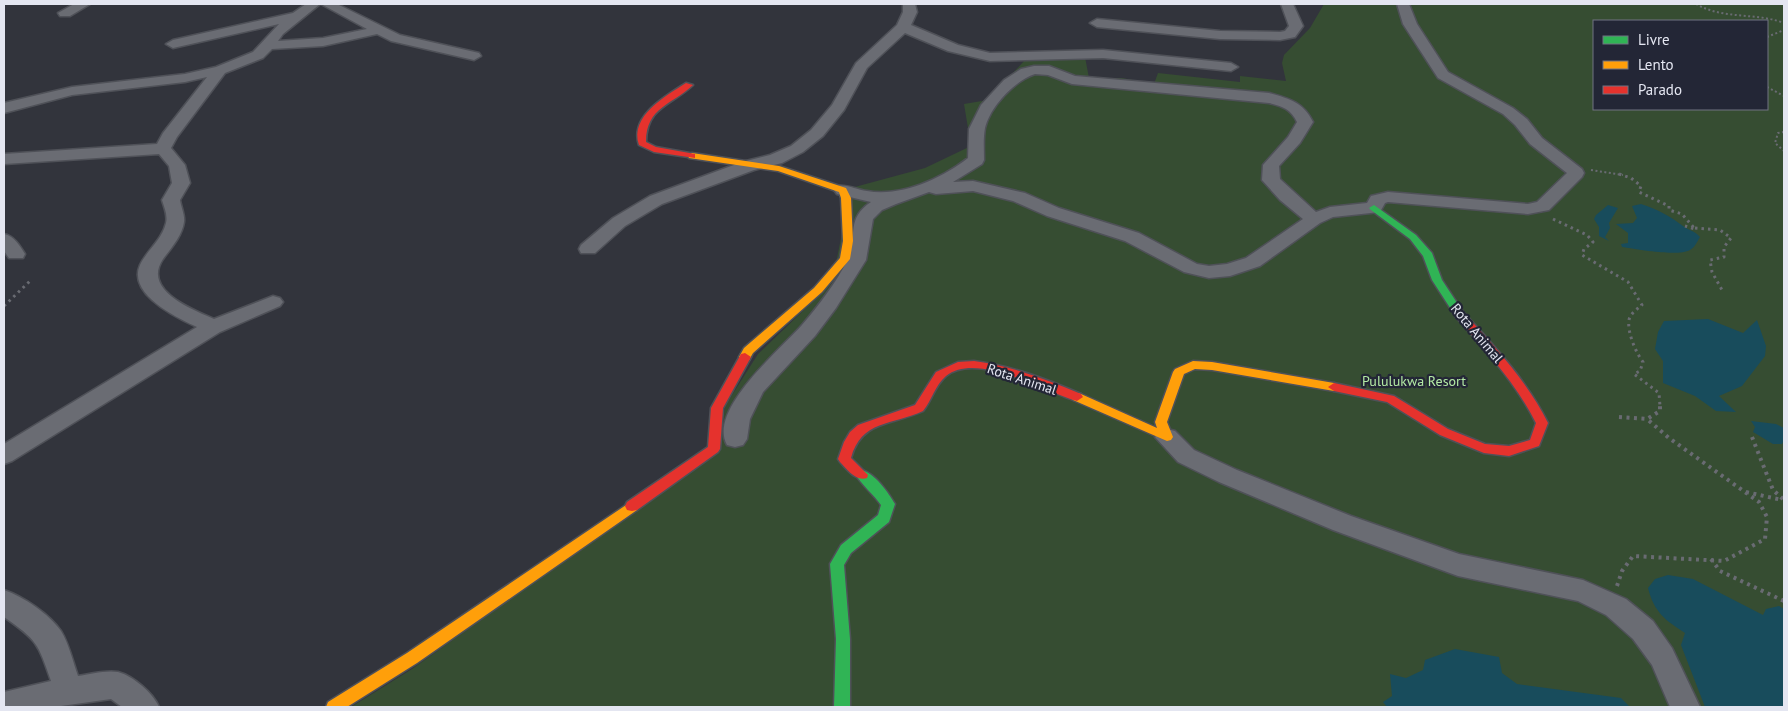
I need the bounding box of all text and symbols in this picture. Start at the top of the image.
legend [1593,20,1768,110]
text: Livre [1638,30,1670,49]
text: Lento [1638,55,1674,74]
text: Parado [1638,80,1682,99]
street label: Rota Animal [1447,300,1507,366]
street label: Rota Animal [985,359,1059,399]
park label: Pululukwa Resort [1362,372,1466,390]

